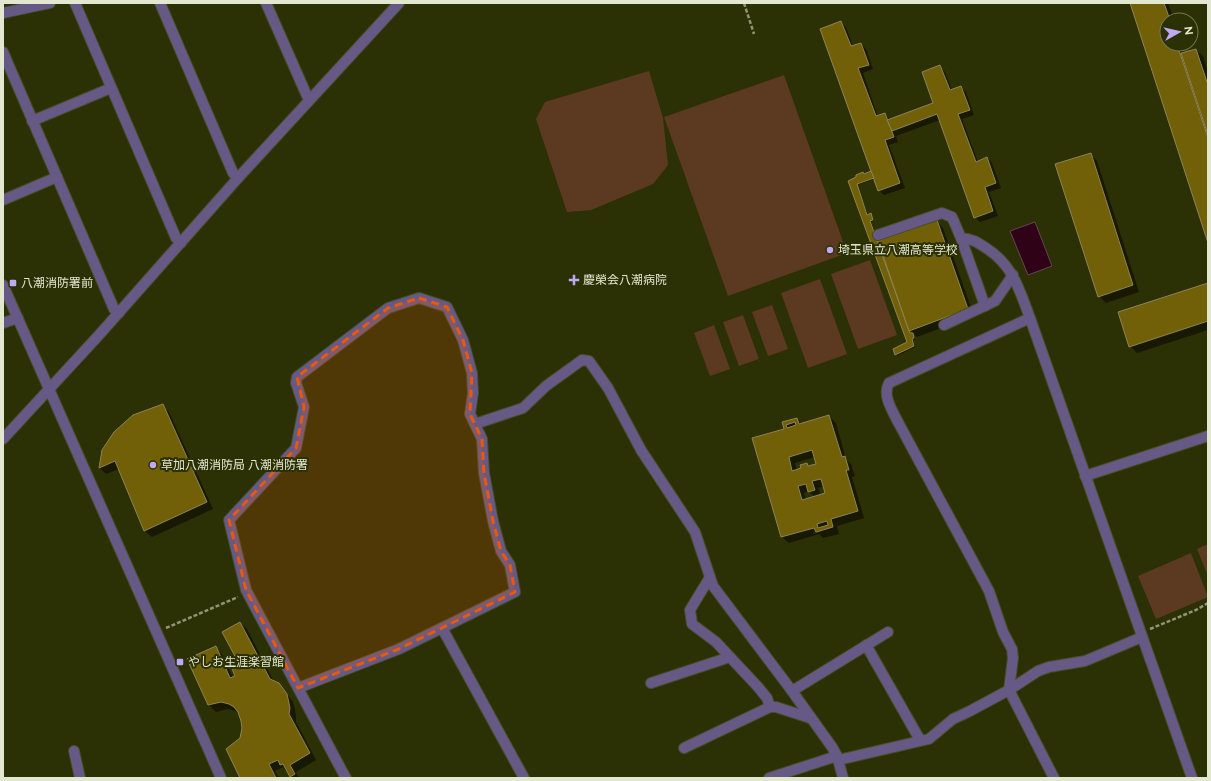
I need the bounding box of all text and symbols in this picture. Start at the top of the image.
north arrow [1159,12,1199,52]
text: N [1181,26,1195,36]
place label: 埼玉県立八潮高等学校 [838,243,958,257]
marker: 埼玉県立八潮高等学校 [825,245,835,255]
place label: 慶榮会八潮病院 [583,273,667,287]
marker: 慶榮会八潮病院 [568,274,580,286]
place label: 八潮消防署前 [21,276,93,290]
marker: 八潮消防署前 [8,278,18,288]
place label: 草加八潮消防局 八潮消防署 [161,458,308,472]
marker: 草加八潮消防局 八潮消防署 [148,460,158,470]
place label: やしお生涯楽習館 [188,655,284,669]
marker: やしお生涯楽習館 [175,657,185,667]

